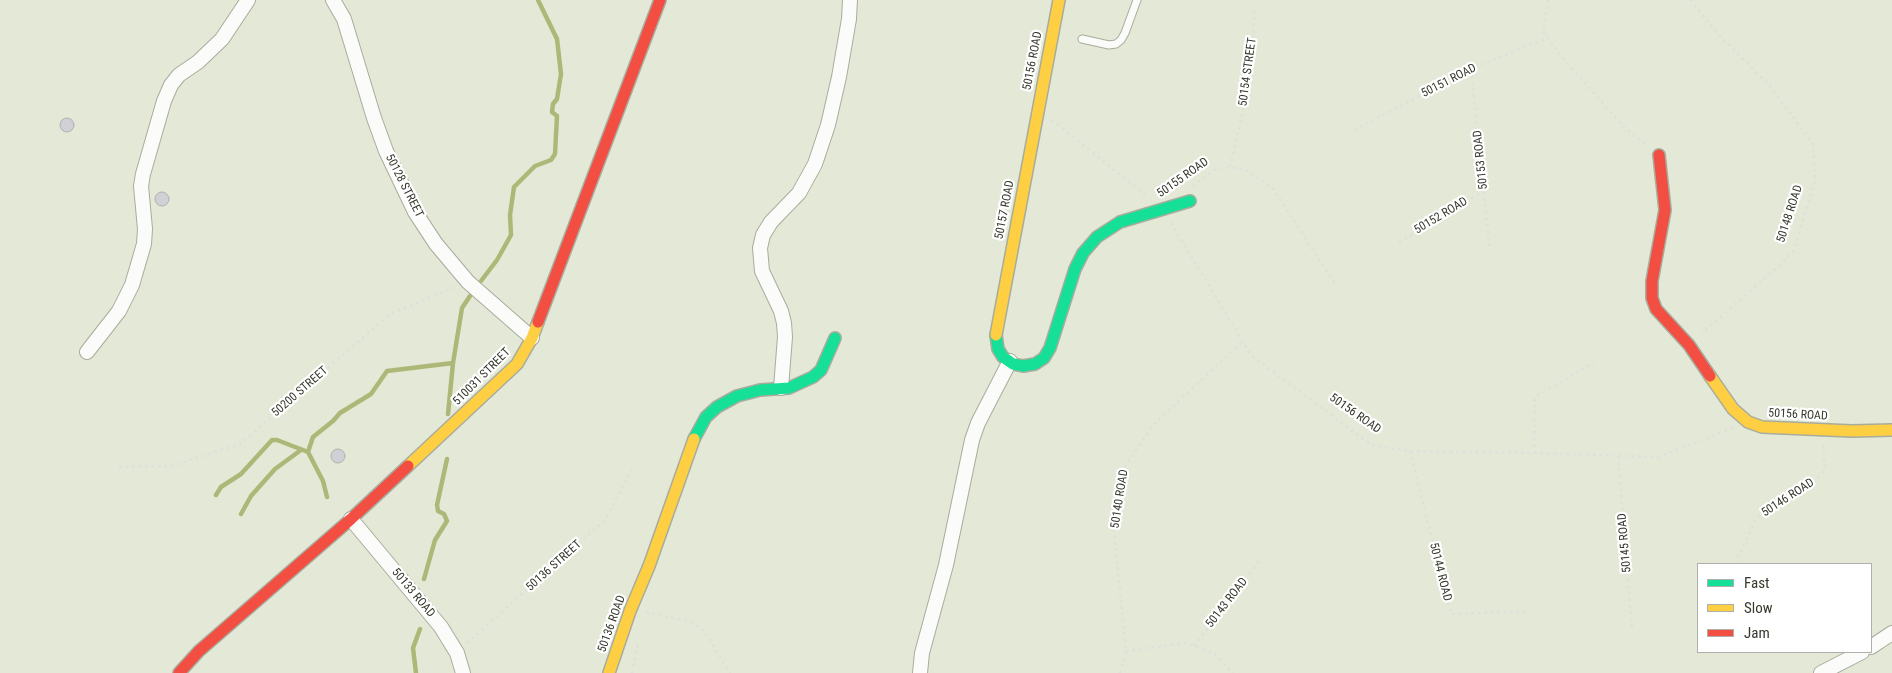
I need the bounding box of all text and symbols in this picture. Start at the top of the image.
street label: 50156 ROAD [1020,30,1046,92]
street label: 50154 STREET [1236,37,1260,107]
street label: 50151 ROAD [1419,61,1479,101]
street label: 50153 ROAD [1471,130,1491,190]
street label: 50128 STREET [382,152,426,220]
street label: 50155 ROAD [1154,155,1212,201]
street label: 50157 ROAD [992,179,1018,241]
street label: 50148 ROAD [1774,183,1806,245]
street label: 50152 ROAD [1412,194,1470,238]
street label: 510031 STREET [450,345,514,409]
street label: 50200 STREET [269,364,331,420]
street label: 50156 ROAD [1326,391,1384,437]
street label: 50156 ROAD [1768,406,1828,424]
street label: 50140 ROAD [1108,468,1132,530]
street label: 50146 ROAD [1759,476,1817,520]
street label: 50145 ROAD [1615,513,1635,573]
street label: 50136 STREET [523,537,585,595]
street label: 50144 ROAD [1426,541,1454,603]
legend [1697,563,1872,653]
street label: 50133 ROAD [388,566,438,620]
text: Fast [1744,574,1769,592]
street label: 50143 ROAD [1203,575,1251,631]
street label: 50136 ROAD [595,594,629,654]
text: Slow [1744,599,1773,617]
text: Jam [1744,624,1770,642]

